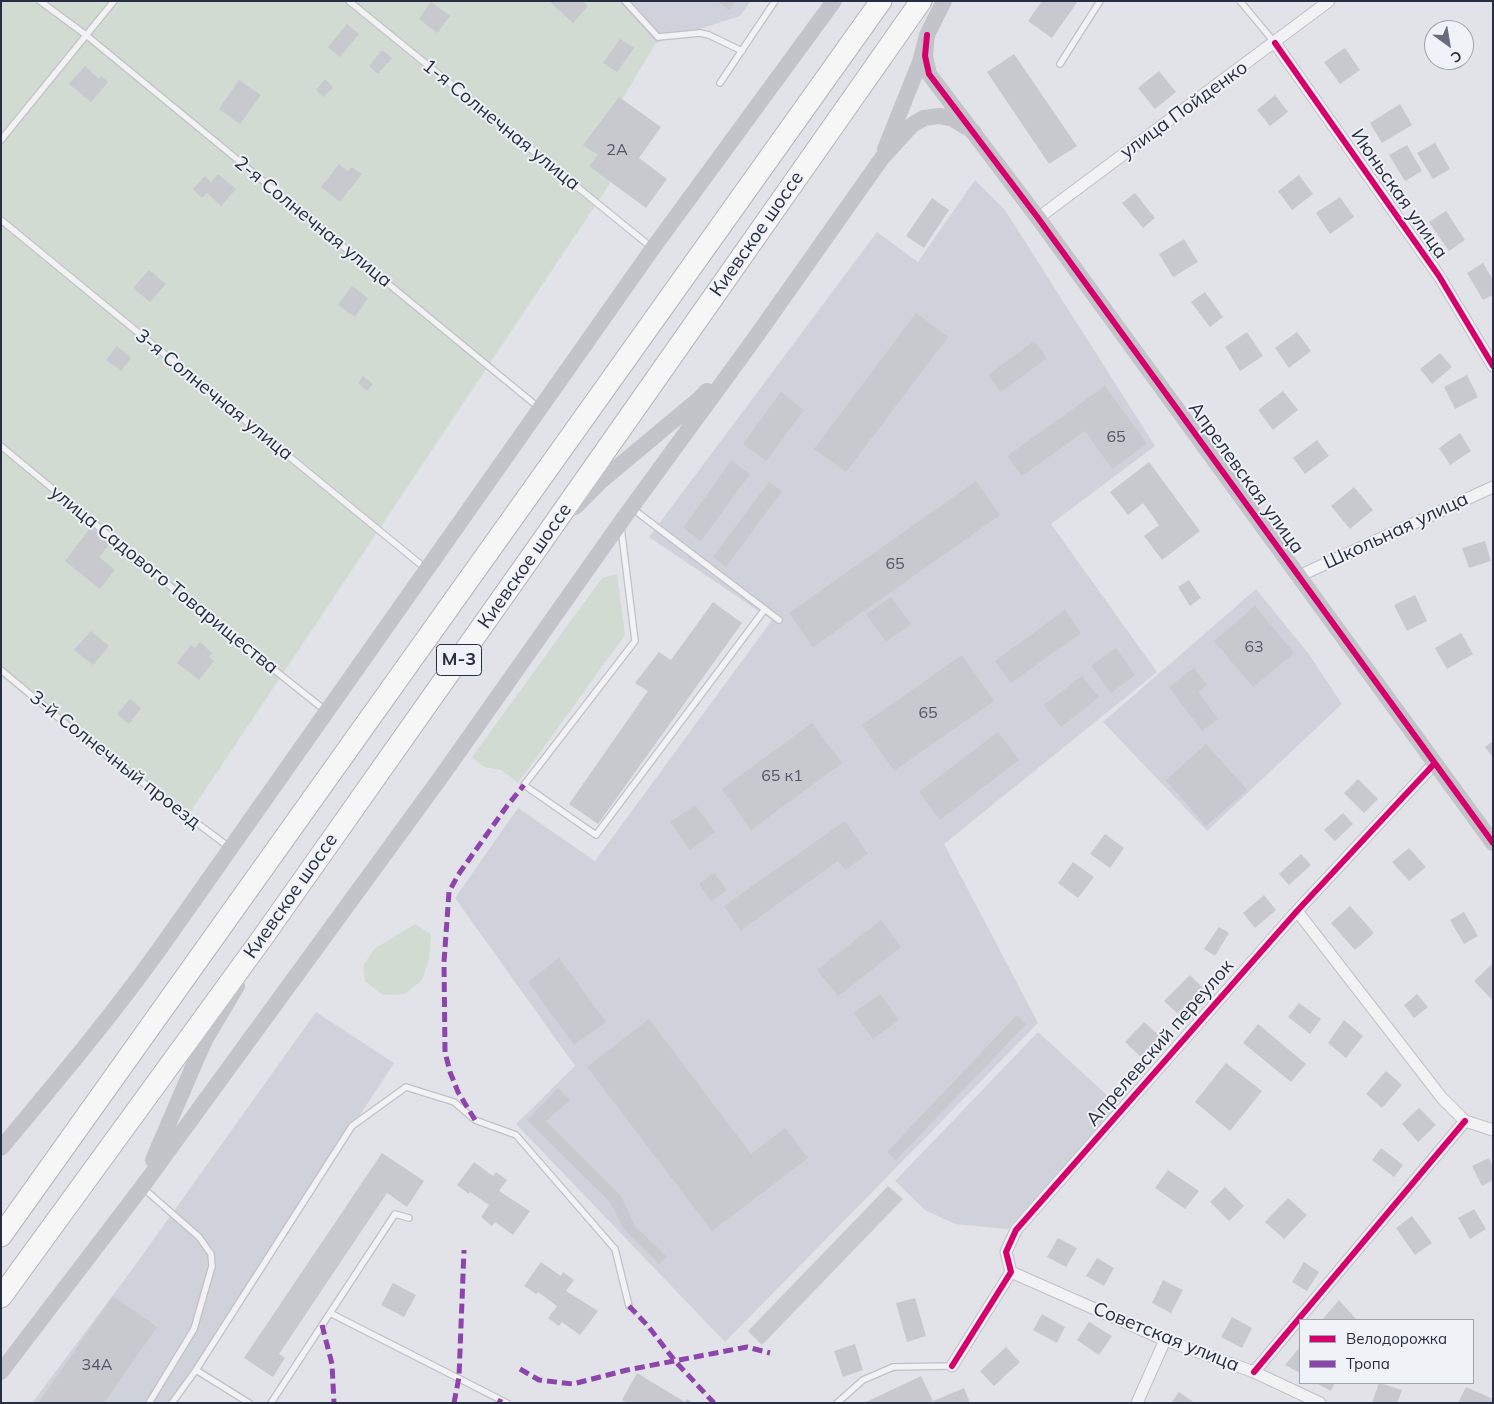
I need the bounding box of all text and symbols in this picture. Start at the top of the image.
north arrow [1424,20,1474,70]
text: С [1448,47,1465,67]
street label: 1-я Солнечная улица [418,54,584,196]
street label: улица Пойденко [1116,56,1252,164]
street label: Июньская улица [1346,125,1452,263]
house number: 2А [606,140,628,160]
street label: 2-я Солнечная улица [230,151,396,293]
street label: Киевское шоссе [705,167,809,301]
street label: 3-я Солнечная улица [131,324,297,466]
street label: Апрелевская улица [1183,398,1309,558]
house number: 65 [1106,427,1126,447]
street label: улица Садового Товарищества [45,481,283,679]
street label: Школьная улица [1320,488,1472,574]
street label: Киевское шоссе [473,499,577,633]
house number: 65 [885,554,905,574]
house number: 63 [1244,637,1264,657]
road number: М-3 [436,644,482,676]
street label: 3-й Солнечный проезд [25,686,205,834]
house number: 65 [918,703,938,723]
house number: 65 к1 [761,766,803,786]
street label: Киевское шоссе [239,829,343,963]
street label: Апрелевский переулок [1082,955,1238,1131]
street label: Советская улица [1090,1297,1242,1377]
legend [1299,1319,1474,1384]
text: Велодорожка [1346,1329,1447,1348]
text: Тропа [1346,1354,1390,1373]
house number: 34А [82,1355,112,1375]

